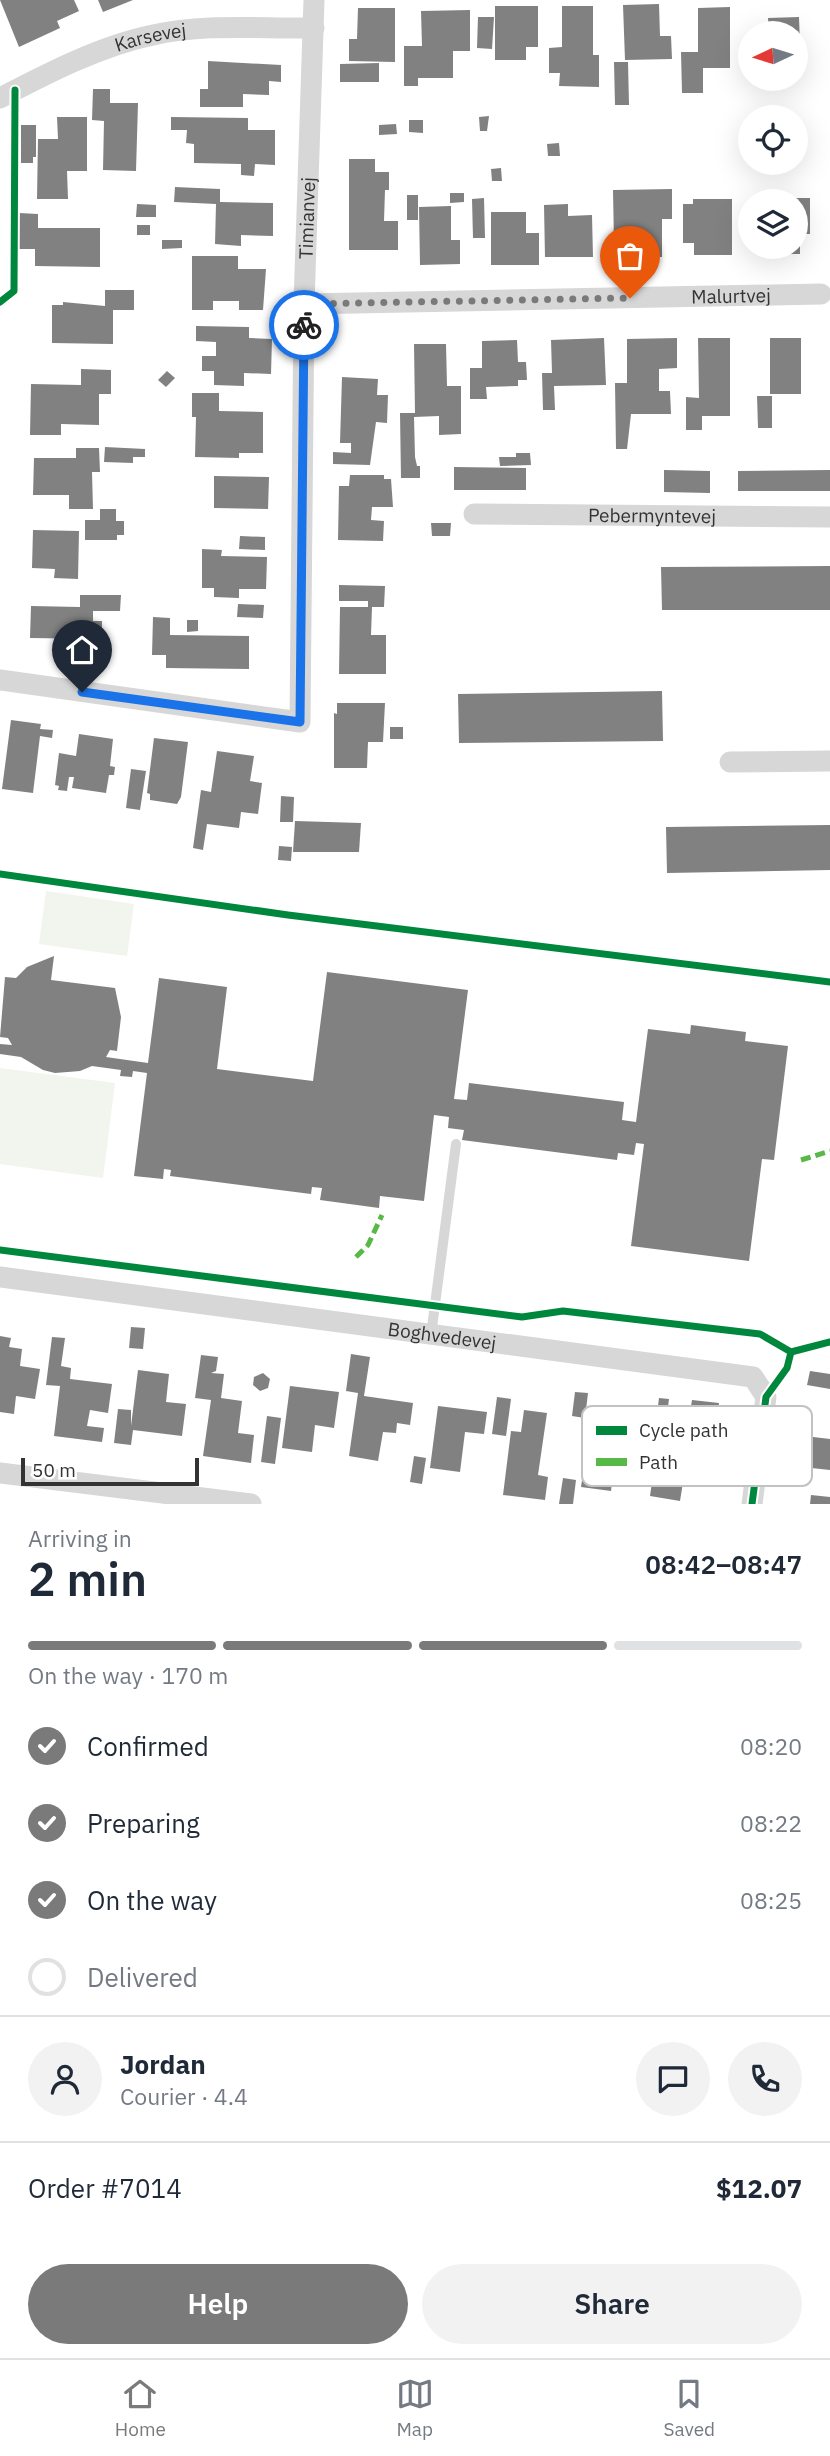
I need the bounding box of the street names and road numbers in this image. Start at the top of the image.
street label: Karsevej [111,18,187,57]
street label: Timianvej [293,177,320,259]
street label: Malurtvej [691,283,771,309]
street label: Pebermyntevej [588,503,716,528]
street label: Boghvedevej [386,1317,498,1355]

